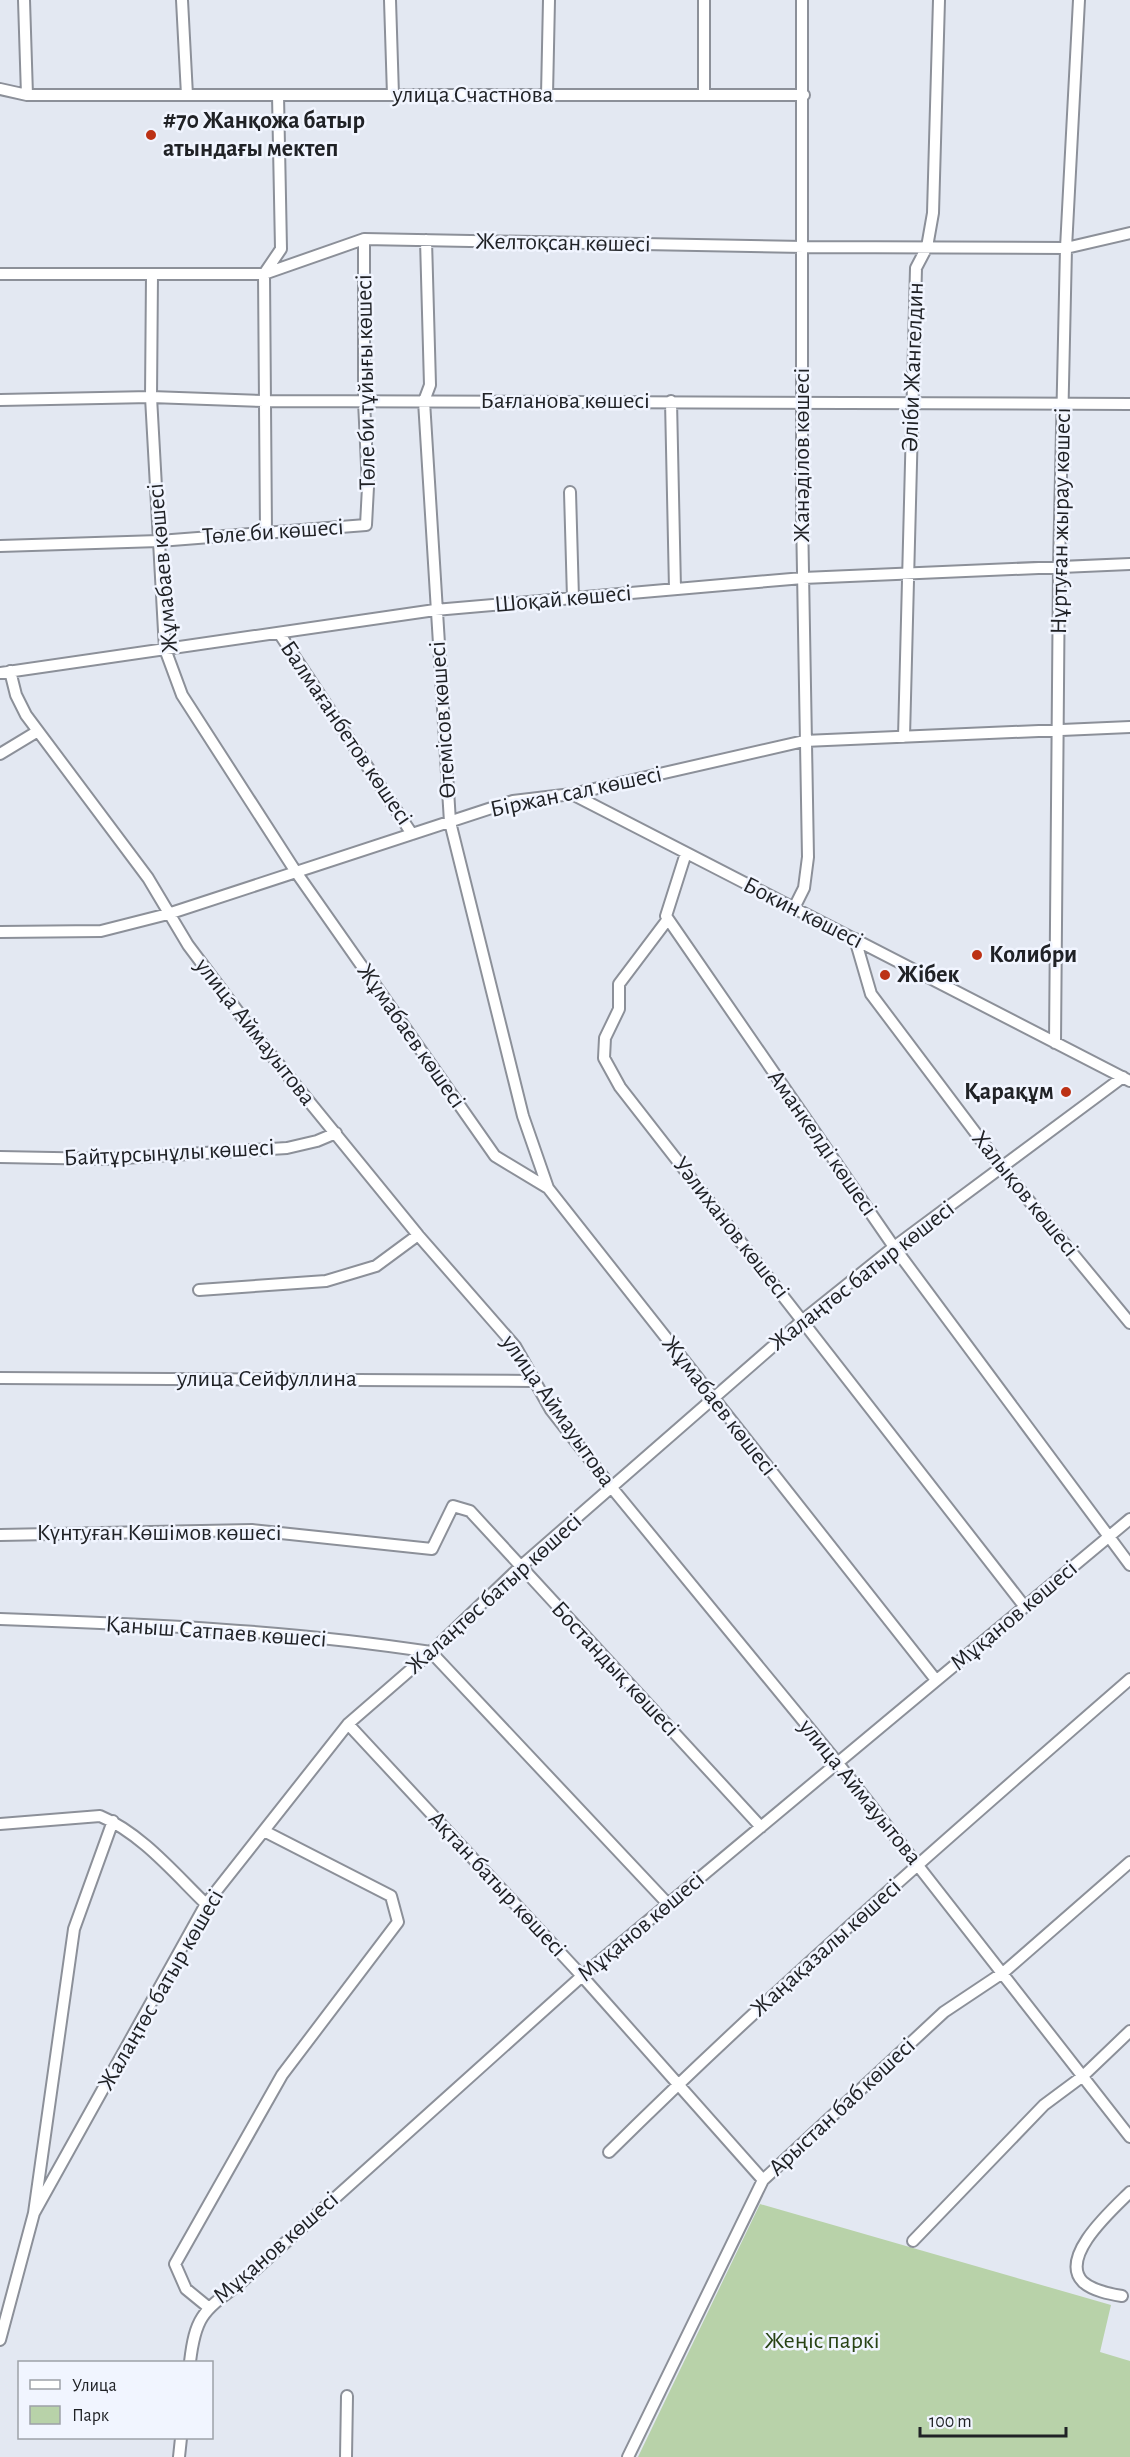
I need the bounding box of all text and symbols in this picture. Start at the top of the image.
street label: улица Счастнова [392,83,554,107]
place label: #70 Жанқожа батыр атындағы мектеп [163,109,365,161]
marker: #70 Жанқожа батыр атындағы мектеп [144,128,158,142]
street label: Желтоқсан көшесі [475,229,651,257]
street label: Төле би тұйығы көшесі [352,274,380,490]
street label: Әліби Жангелдин [898,282,928,452]
street label: Жанәділов көшесі [790,368,814,542]
street label: Бағланова көшесі [480,389,650,413]
street label: Нұртуған жырау көшесі [1047,407,1075,635]
street label: Жұмабаев көшесі [144,482,182,654]
street label: Төле би көшесі [202,515,344,549]
street label: Шоқай көшесі [493,581,633,617]
street label: Балмағанбетов көшесі [276,637,416,829]
street label: Өтемісов көшесі [426,640,460,800]
street label: Біржан сал көшесі [488,762,664,822]
street label: Бокин көшесі [739,873,867,953]
place label: Колибри [989,943,1077,967]
marker: Колибри [970,948,984,962]
street label: улица Аймауытова [190,953,320,1110]
street label: Жұмабаев көшесі [352,959,470,1113]
place label: Жібек [897,963,959,987]
marker: Жібек [878,968,892,982]
street label: Аманкелді көшесі [763,1066,881,1220]
place label: Қарақұм [964,1080,1054,1104]
marker: Қарақұм [1059,1085,1073,1099]
street label: Халықов көшесі [967,1127,1083,1261]
street label: Байтұрсынұлы көшесі [63,1135,275,1171]
street label: Уәлиханов көшесі [668,1153,794,1303]
street label: Жалаңтөс батыр көшесі [765,1197,959,1355]
street label: улица Аймауытова [496,1330,619,1491]
street label: Жұмабаев көшесі [657,1332,781,1480]
street label: улица Сейфуллина [176,1367,357,1391]
street label: Жалаңтөс батыр көшесі [401,1509,587,1679]
street label: Күнтуған Көшімов көшесі [37,1521,281,1545]
street label: Мұқанов көшесі [946,1556,1082,1676]
street label: Бостандық көшесі [547,1597,683,1741]
street label: Қаныш Сатпаев көшесі [105,1612,327,1652]
street label: улица Аймауытова [794,1714,926,1869]
street label: Ақтан батыр көшесі [424,1806,570,1962]
street label: Мұқанов көшесі [573,1867,709,1987]
street label: Жаңақазалы көшесі [746,1875,906,2021]
street label: Жалаңтөс батыр көшесі [94,1886,228,2094]
street label: Арыстан баб көшесі [764,2033,920,2181]
street label: Мұқанов көшесі [209,2187,343,2309]
park label: Жеңіс паркі [764,2329,880,2353]
legend [18,2361,213,2439]
text: Улица [72,2377,117,2395]
scale bar [920,2400,1066,2438]
text: Парк [72,2407,110,2425]
text: 100 m [929,2413,972,2431]

